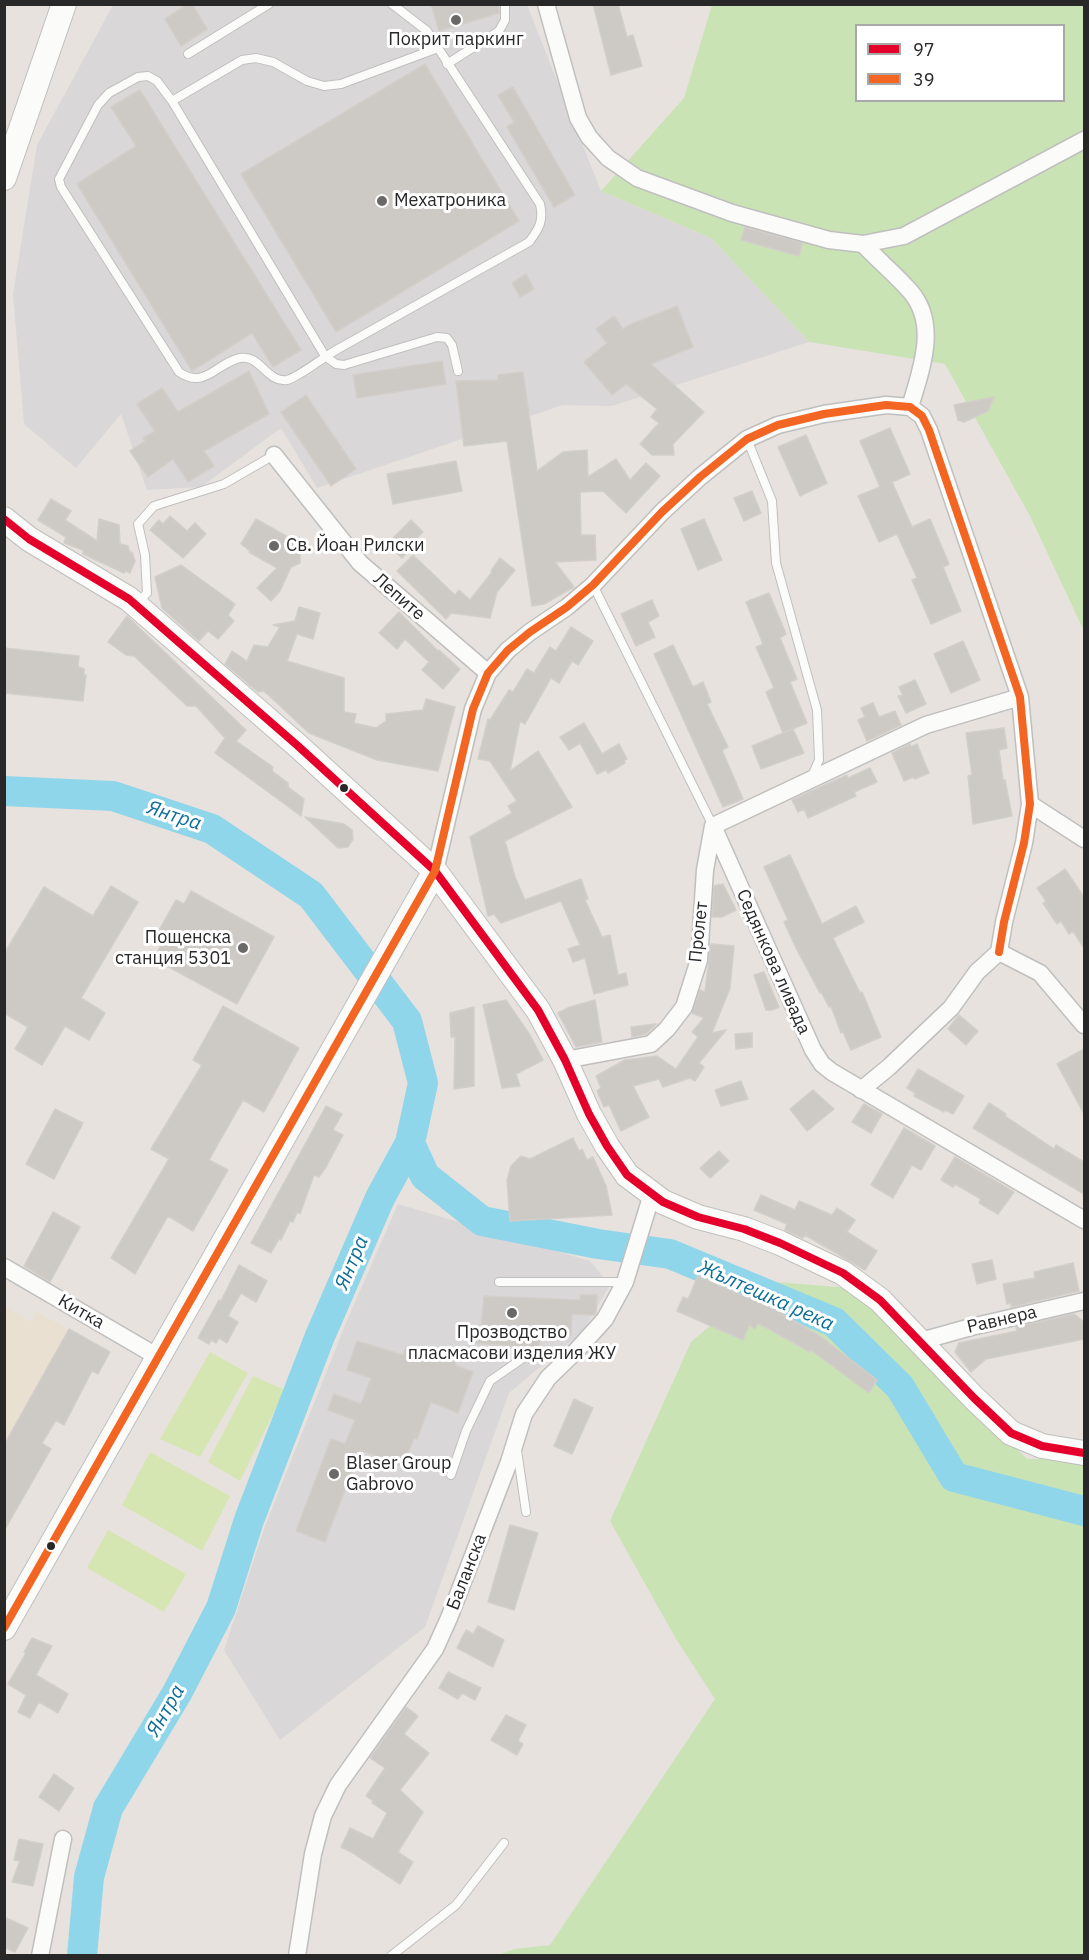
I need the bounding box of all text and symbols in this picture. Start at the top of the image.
marker: Покрит паркинг [449,13,463,27]
legend [855,24,1065,102]
place label: Покрит паркинг [388,29,524,51]
text: 97 [913,38,935,61]
text: 39 [913,68,935,91]
place label: Мехатроника [394,190,506,212]
marker: Мехатроника [375,194,389,208]
place label: Св. Йоан Рилски [286,535,424,557]
marker: Св. Йоан Рилски [267,539,281,553]
street label: Лепите [369,569,429,625]
unlabelled marker [338,782,350,794]
water label: Янтра [144,796,204,836]
street label: Седянкова ливада [731,886,815,1038]
street label: Пролет [685,900,713,964]
place label: Пощенска станция 5301 [115,927,231,970]
marker: Пощенска станция 5301 [236,941,250,955]
water label: Янтра [330,1233,374,1293]
water label: Жълтешка река [695,1255,837,1337]
street label: Китка [54,1290,108,1334]
street label: Равнера [965,1302,1039,1338]
marker: Прозводство пласмасови изделия ЖУ [505,1306,519,1320]
place label: Прозводство пласмасови изделия ЖУ [408,1322,616,1364]
place label: Blaser Group Gabrovo [346,1453,452,1496]
marker: Blaser Group Gabrovo [327,1467,341,1481]
street label: Баланска [443,1531,491,1613]
unlabelled marker [45,1540,57,1552]
water label: Янтра [142,1681,190,1741]

